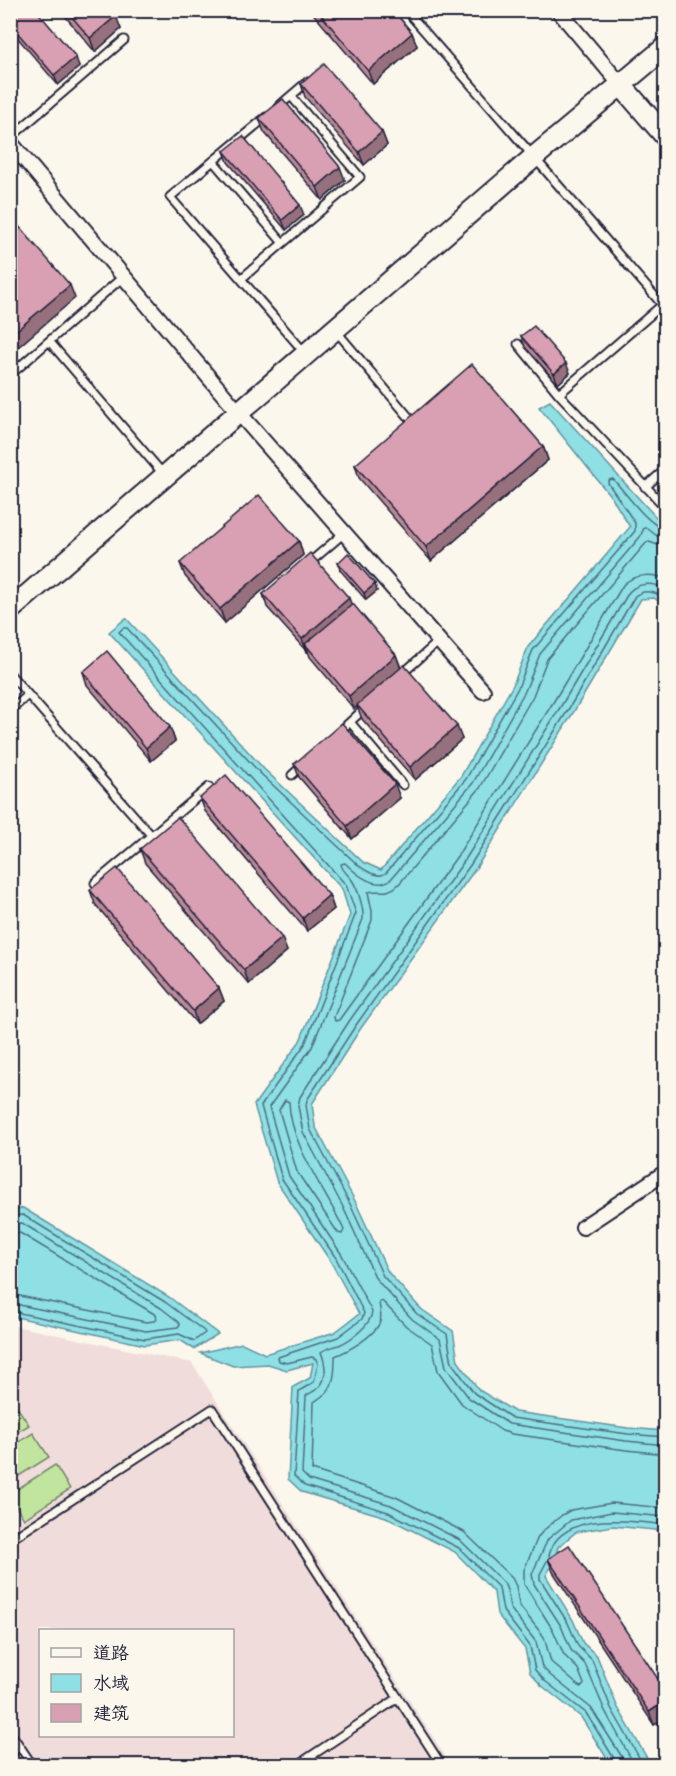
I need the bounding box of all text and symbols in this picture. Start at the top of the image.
legend [39,1629,234,1737]
text: 道路 [93,1640,129,1664]
text: 水域 [93,1670,129,1694]
text: 建筑 [93,1700,129,1724]

